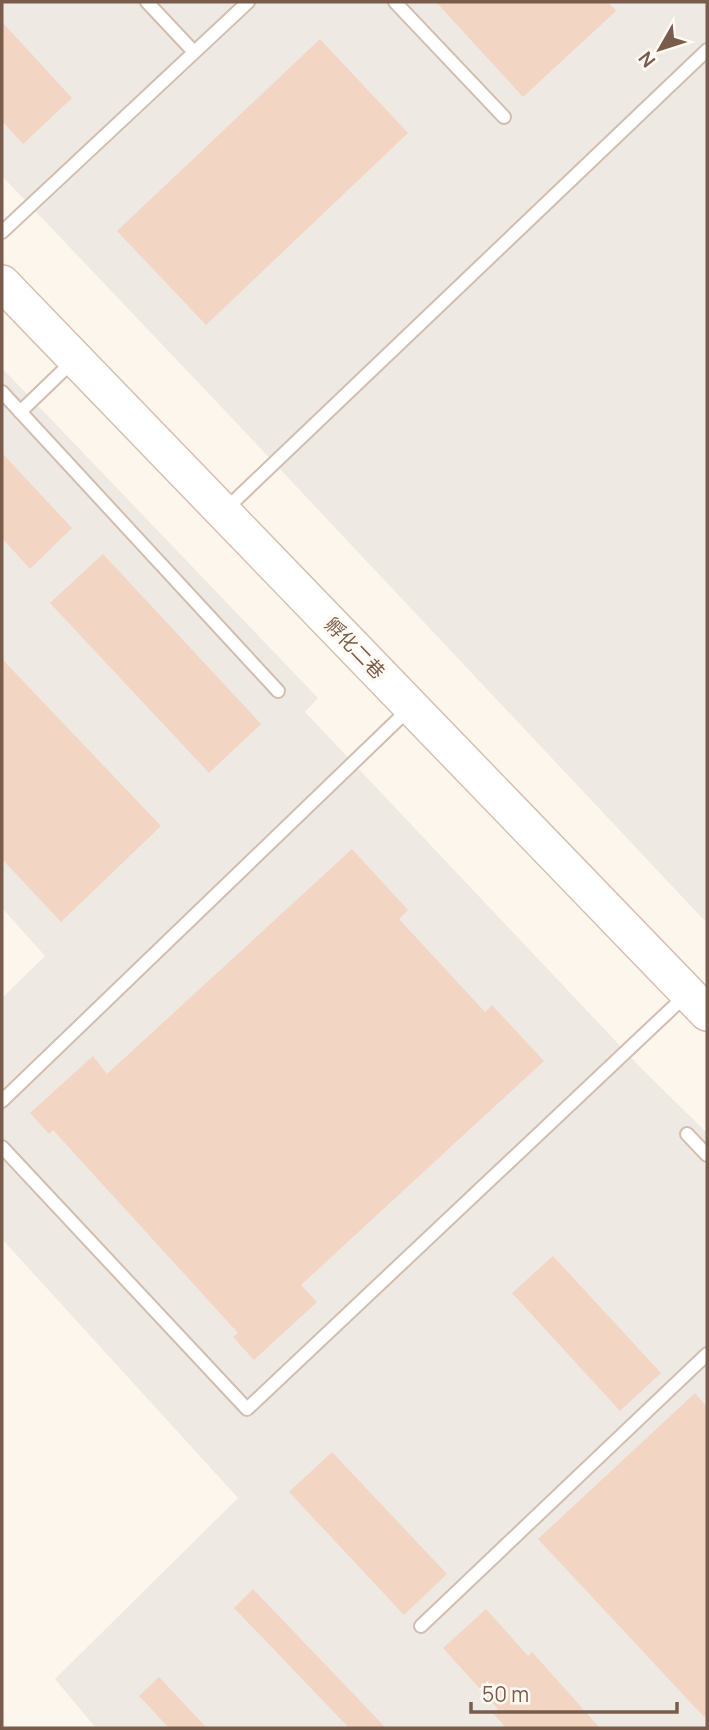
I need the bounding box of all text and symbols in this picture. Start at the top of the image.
north arrow [625,14,695,84]
text: N [632,46,661,73]
street label: 孵化二巷 [319,612,391,684]
scale bar [471,1670,678,1714]
text: 50 m [482,1680,529,1708]

